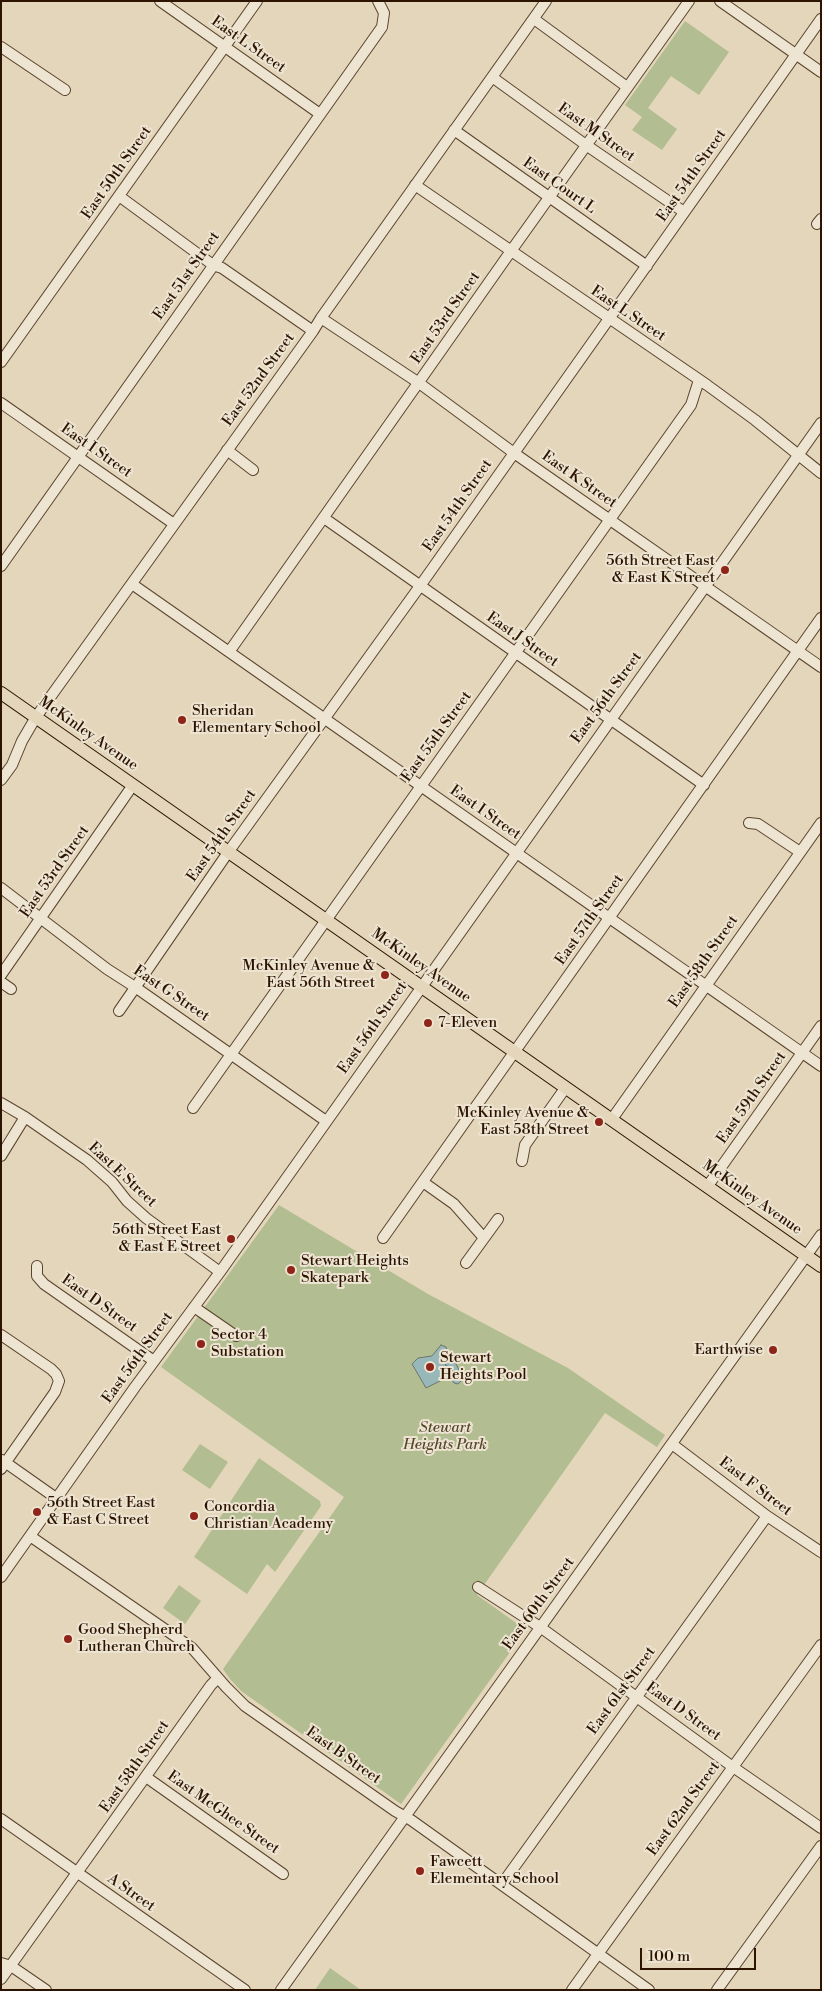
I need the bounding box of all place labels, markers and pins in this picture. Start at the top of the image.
place label: 56th Street East & East K Street [606,552,715,587]
marker: 56th Street East & East K Street [719,564,731,576]
place label: Sheridan Elementary School [192,702,321,737]
marker: Sheridan Elementary School [176,714,188,726]
place label: McKinley Avenue & East 56th Street [242,957,375,992]
marker: McKinley Avenue & East 56th Street [379,969,391,981]
place label: 7-Eleven [438,1014,497,1032]
marker: 7-Eleven [422,1017,434,1029]
place label: McKinley Avenue & East 58th Street [456,1104,589,1139]
marker: McKinley Avenue & East 58th Street [593,1116,605,1128]
place label: 56th Street East & East E Street [112,1221,221,1256]
marker: 56th Street East & East E Street [225,1233,237,1245]
place label: Stewart Heights Skatepark [301,1252,409,1287]
marker: Stewart Heights Skatepark [285,1264,297,1276]
place label: Sector 4 Substation [211,1326,284,1361]
marker: Sector 4 Substation [195,1338,207,1350]
place label: Earthwise [694,1341,763,1359]
marker: Earthwise [767,1344,779,1356]
place label: Stewart Heights Pool [440,1349,527,1384]
marker: Stewart Heights Pool [424,1361,436,1373]
place label: 56th Street East & East C Street [47,1494,156,1529]
place label: Concordia Christian Academy [204,1498,333,1533]
marker: 56th Street East & East C Street [31,1506,43,1518]
marker: Concordia Christian Academy [188,1510,200,1522]
place label: Good Shepherd Lutheran Church [78,1621,195,1656]
marker: Good Shepherd Lutheran Church [62,1633,74,1645]
place label: Fawcett Elementary School [430,1853,559,1888]
marker: Fawcett Elementary School [414,1865,426,1877]

